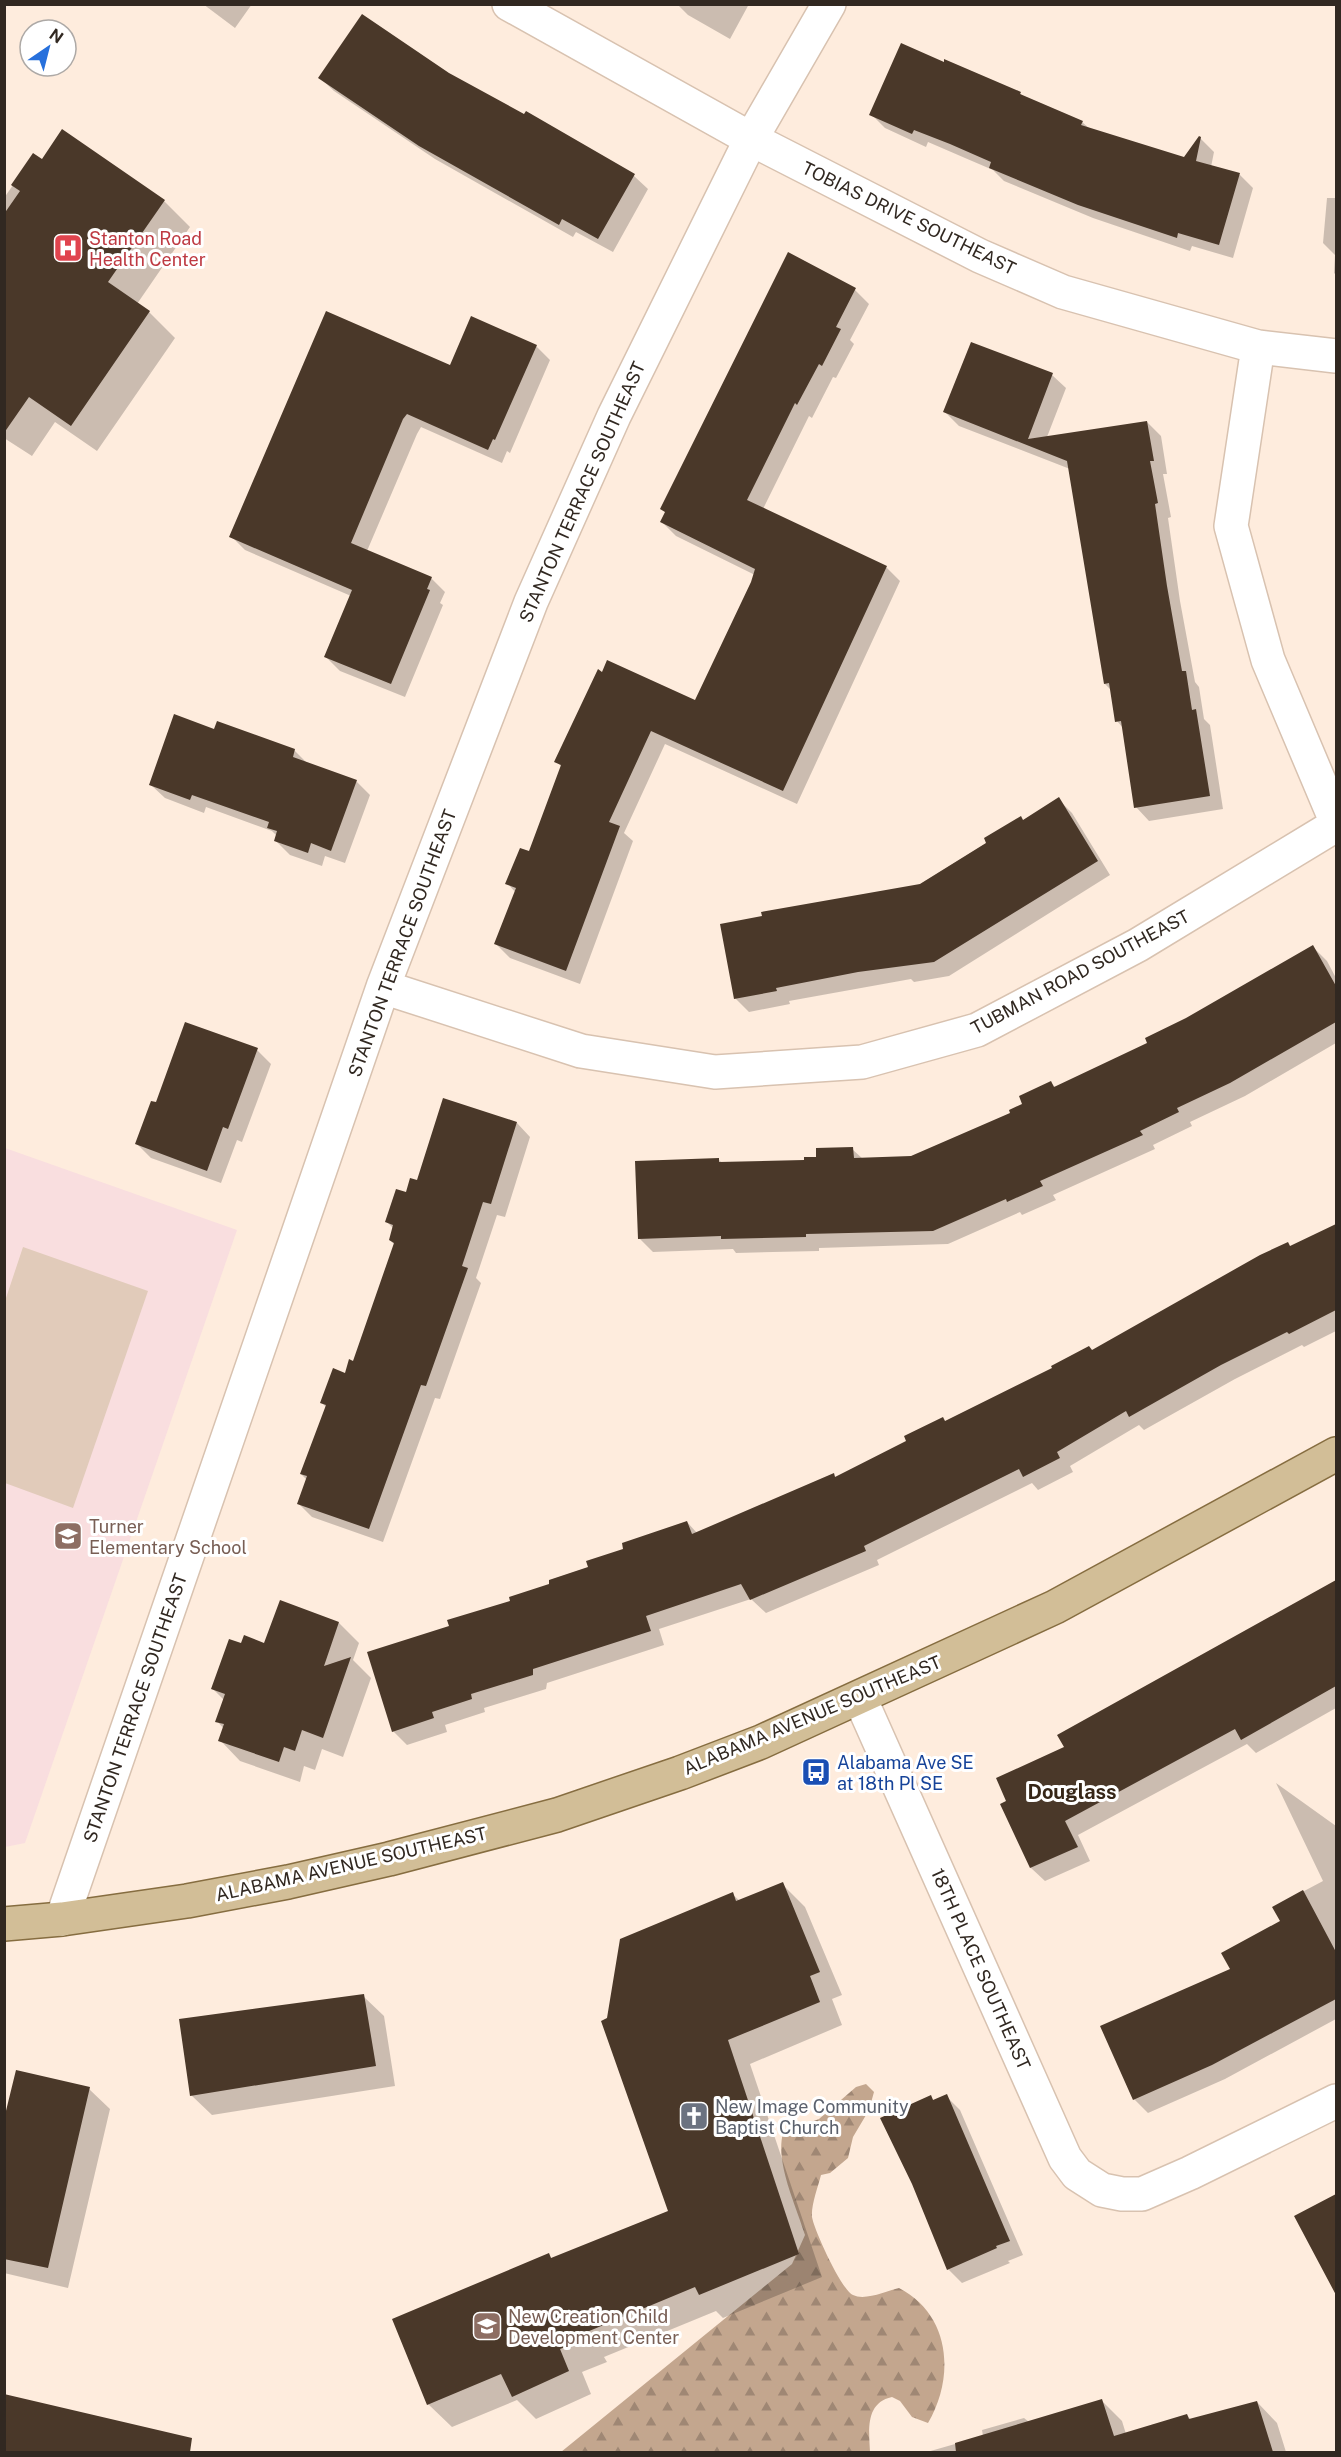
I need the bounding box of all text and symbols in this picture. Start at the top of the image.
north arrow [18,18,78,78]
text: N [46,25,67,47]
street label: TOBIAS DRIVE SOUTHEAST [799,157,1020,279]
place label: Stanton Road Health Center [89,228,206,270]
hospital icon: Stanton Road Health Center [52,232,84,264]
street label: STANTON TERRACE SOUTHEAST [515,358,649,626]
street label: STANTON TERRACE SOUTHEAST [344,806,460,1080]
street label: TUBMAN ROAD SOUTHEAST [967,905,1193,1039]
place label: Turner Elementary School [89,1516,247,1558]
school or university icon: Turner Elementary School [52,1520,84,1552]
street label: STANTON TERRACE SOUTHEAST [79,1570,191,1845]
street label: ALABAMA AVENUE SOUTHEAST [680,1651,944,1779]
place label: Alabama Ave SE at 18th Pl SE [837,1752,974,1794]
bus stop icon: Alabama Ave SE at 18th Pl SE [800,1756,832,1788]
district label: Douglass [1028,1780,1116,1804]
street label: ALABAMA AVENUE SOUTHEAST [213,1822,489,1905]
street label: 18TH PLACE SOUTHEAST [927,1865,1035,2073]
place label: New Image Community Baptist Church [715,2096,909,2138]
church icon: New Image Community Baptist Church [678,2100,710,2132]
place label: New Creation Child Development Center [508,2306,679,2348]
school or university icon: New Creation Child Development Center [471,2310,503,2342]

